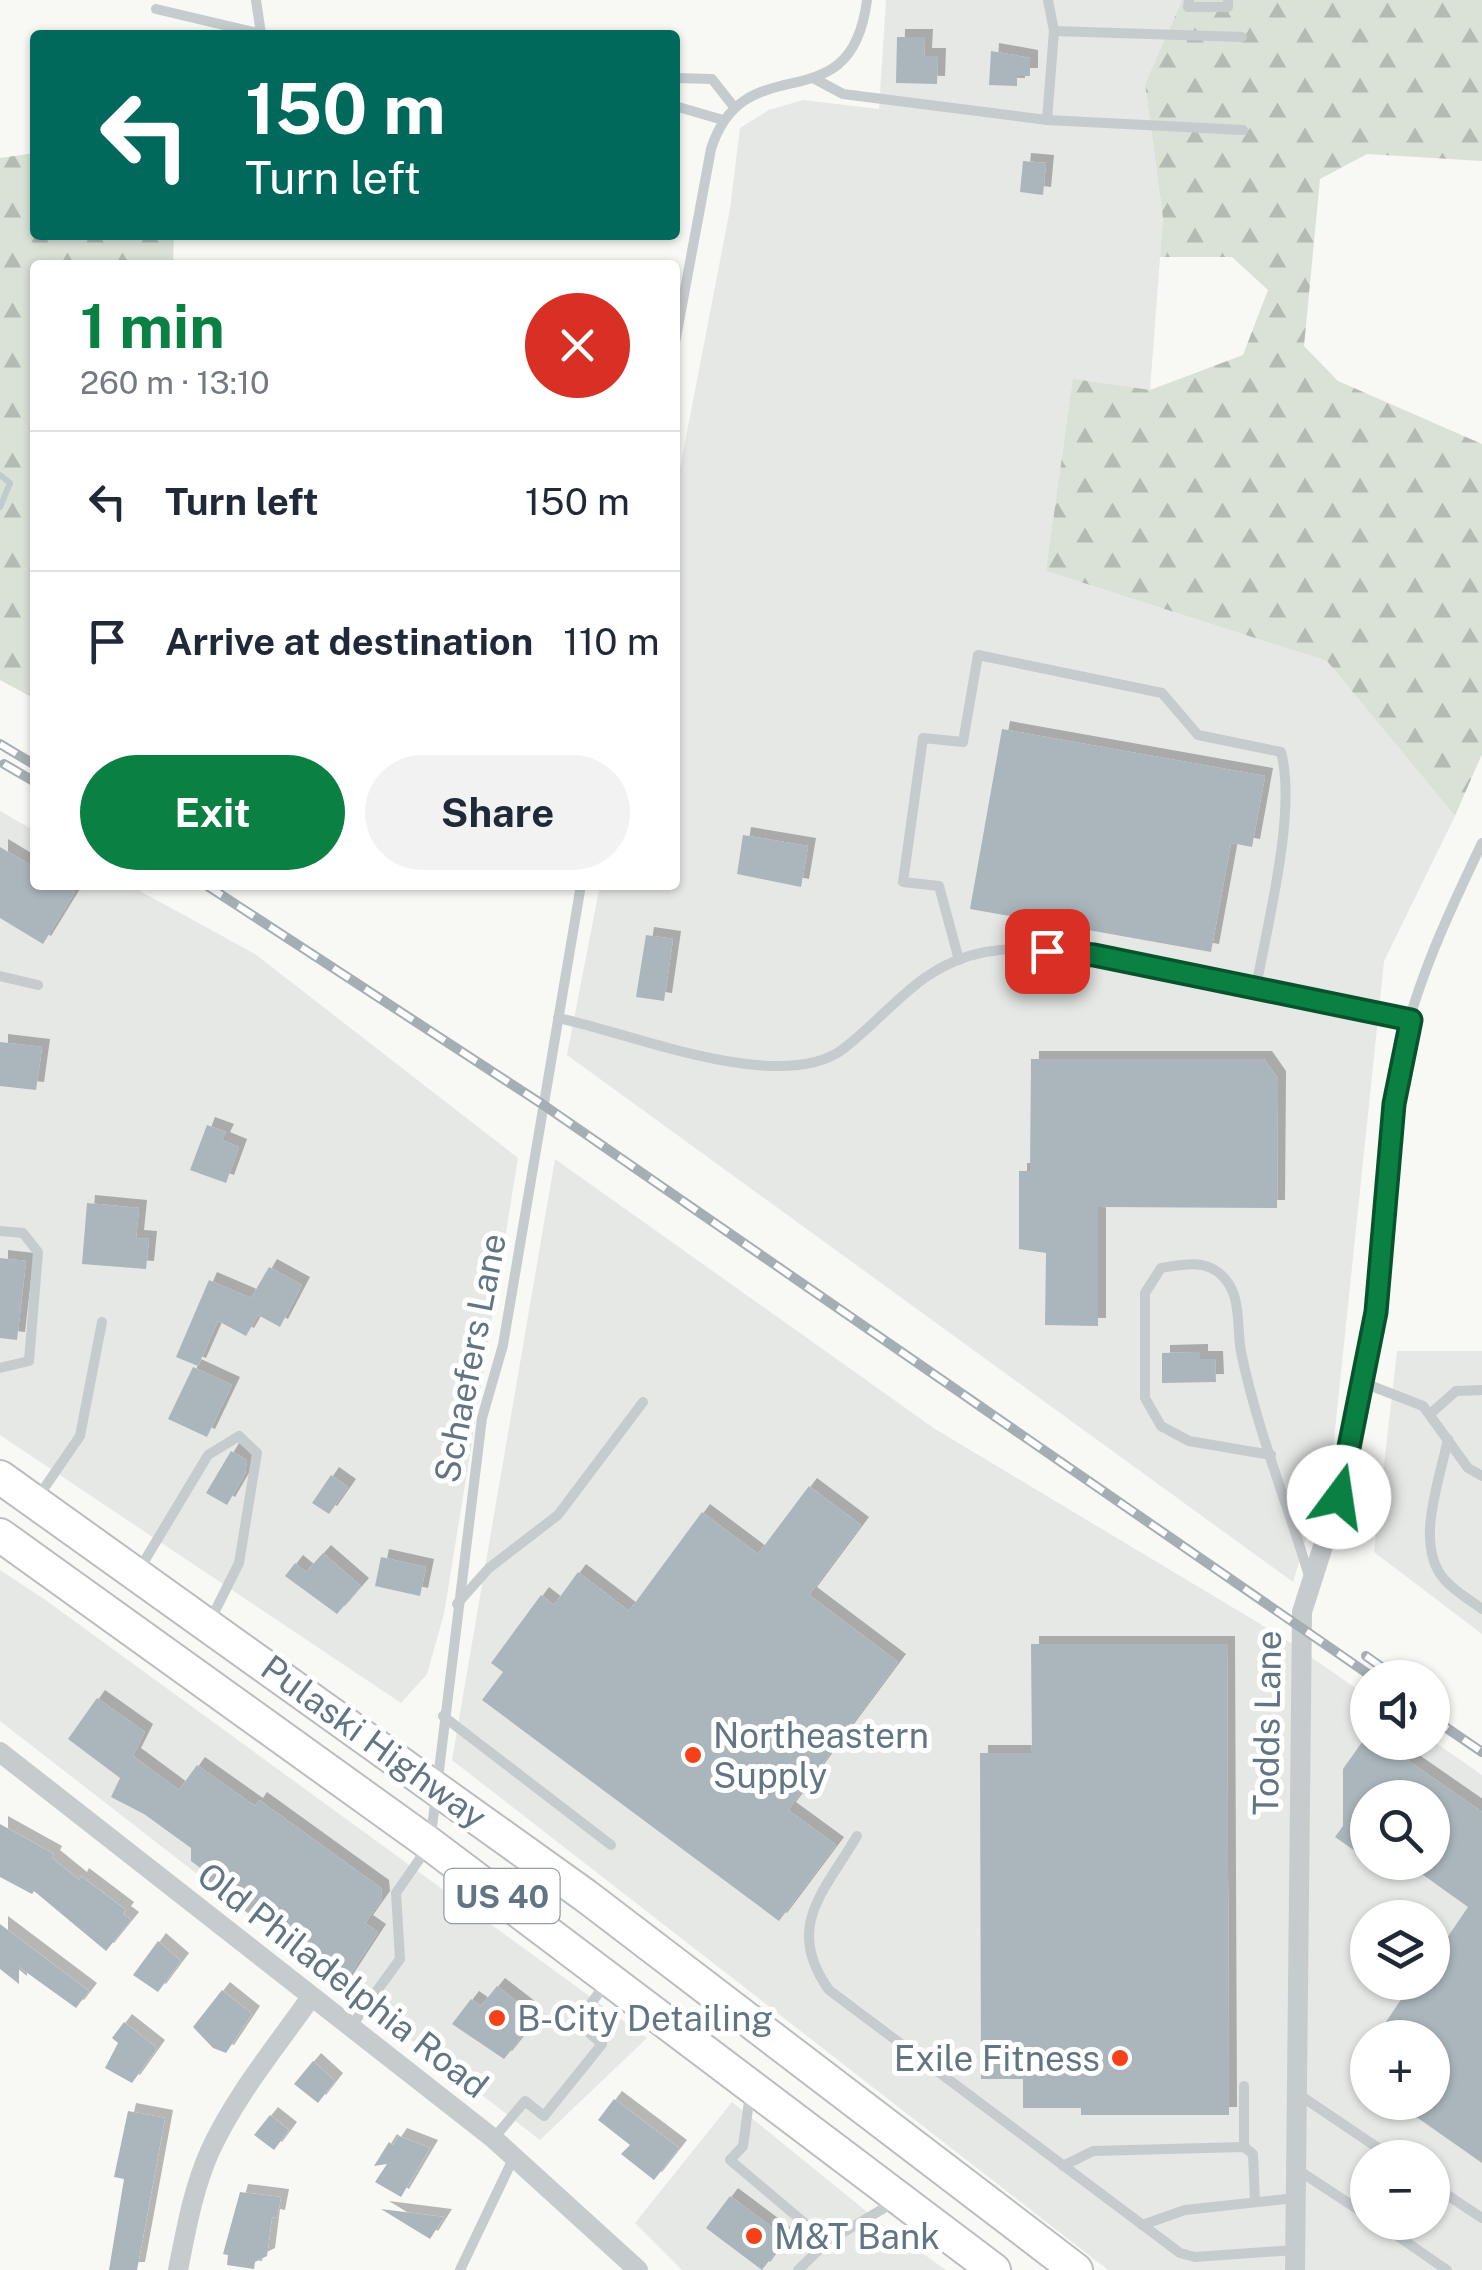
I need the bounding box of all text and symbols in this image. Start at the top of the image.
text: 150 m [245,67,446,150]
icon: left [80,70,210,200]
text: Turn left [245,151,421,204]
text: 1 min [80,291,225,362]
button: close [525,293,630,398]
text: 260 m · 13:10 [80,364,270,401]
icon: left [80,474,135,529]
text: Turn left [165,479,319,524]
text: 150 m [525,479,630,524]
icon: arrive [80,614,135,669]
text: Arrive at destination [165,619,533,664]
text: 110 m [563,619,660,664]
button: Exit [80,755,345,870]
button: Share [365,755,630,870]
pin [1005,909,1090,994]
icon: arrive [1020,924,1075,979]
street label: Schaefers Lane [426,1230,514,1486]
position arrow [1287,1445,1391,1549]
street label: Todds Lane [1245,1630,1289,1816]
street label: Pulaski Highway [254,1647,494,1837]
map controls [1350,1660,1450,2240]
button: sound [1350,1660,1450,1760]
place label: Northeastern Supply [713,1715,929,1796]
marker: Northeastern Supply [682,1744,704,1766]
button: search [1350,1780,1450,1880]
street label: Old Philadelphia Road [190,1854,496,2106]
road number: US 40 [444,1869,560,1923]
button: layers [1350,1900,1450,2000]
place label: B-City Detailing [517,1998,773,2039]
marker: B-City Detailing [486,2007,508,2029]
button: + [1350,2020,1450,2120]
place label: Exile Fitness [894,2038,1100,2079]
marker: Exile Fitness [1109,2047,1131,2069]
button: − [1350,2140,1450,2240]
place label: M&T Bank [774,2216,940,2257]
marker: M&T Bank [743,2225,765,2247]

